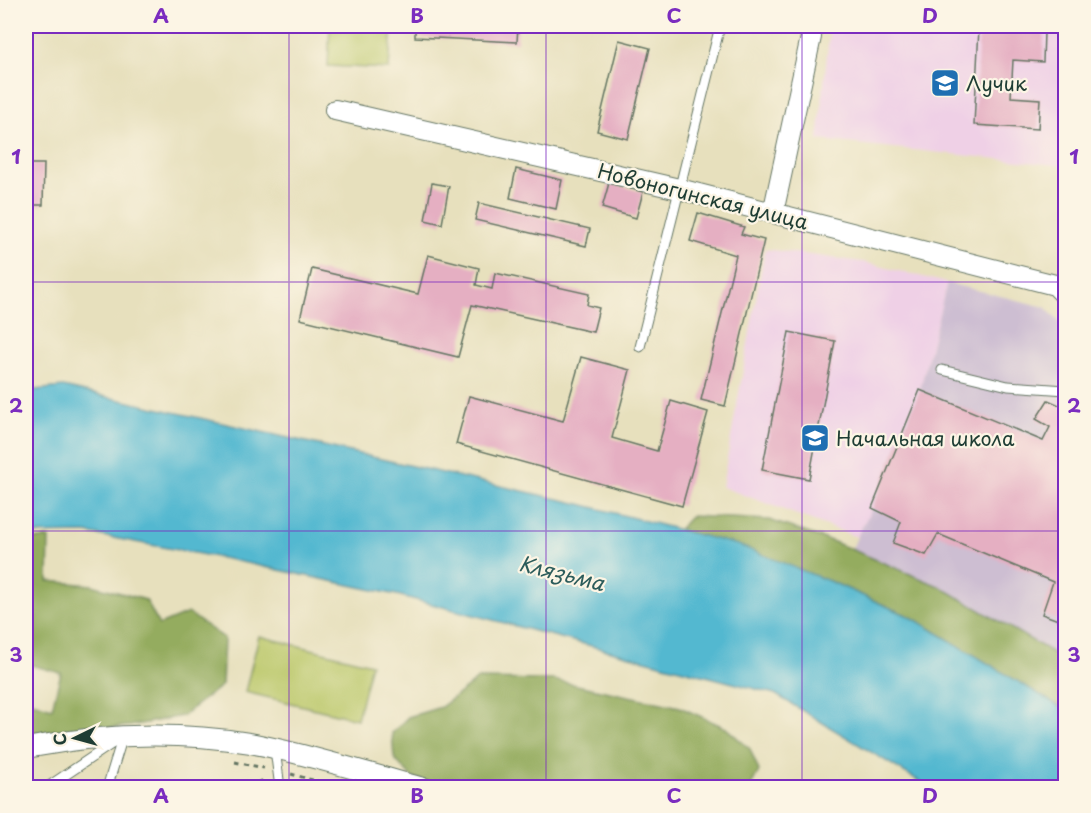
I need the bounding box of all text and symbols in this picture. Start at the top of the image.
text: A [153,0,169,30]
text: B [410,0,424,30]
text: C [666,0,682,30]
text: D [922,0,938,30]
school or university icon: Лучик [929,67,961,99]
place label: Лучик [966,68,1027,98]
text: 1 [11,141,21,171]
text: 1 [1069,141,1079,171]
street label: Новоногинская улица [594,155,812,237]
text: 2 [9,390,23,420]
text: 2 [1067,390,1081,420]
school or university icon: Начальная школа [799,422,831,454]
place label: Начальная школа [836,423,1015,453]
water label: Клязьма [516,546,609,598]
text: 3 [9,639,23,669]
text: 3 [1067,639,1081,669]
north arrow [45,708,105,768]
text: С [47,732,72,746]
text: A [153,780,169,810]
text: B [410,780,424,810]
text: C [666,780,682,810]
text: D [922,780,938,810]

